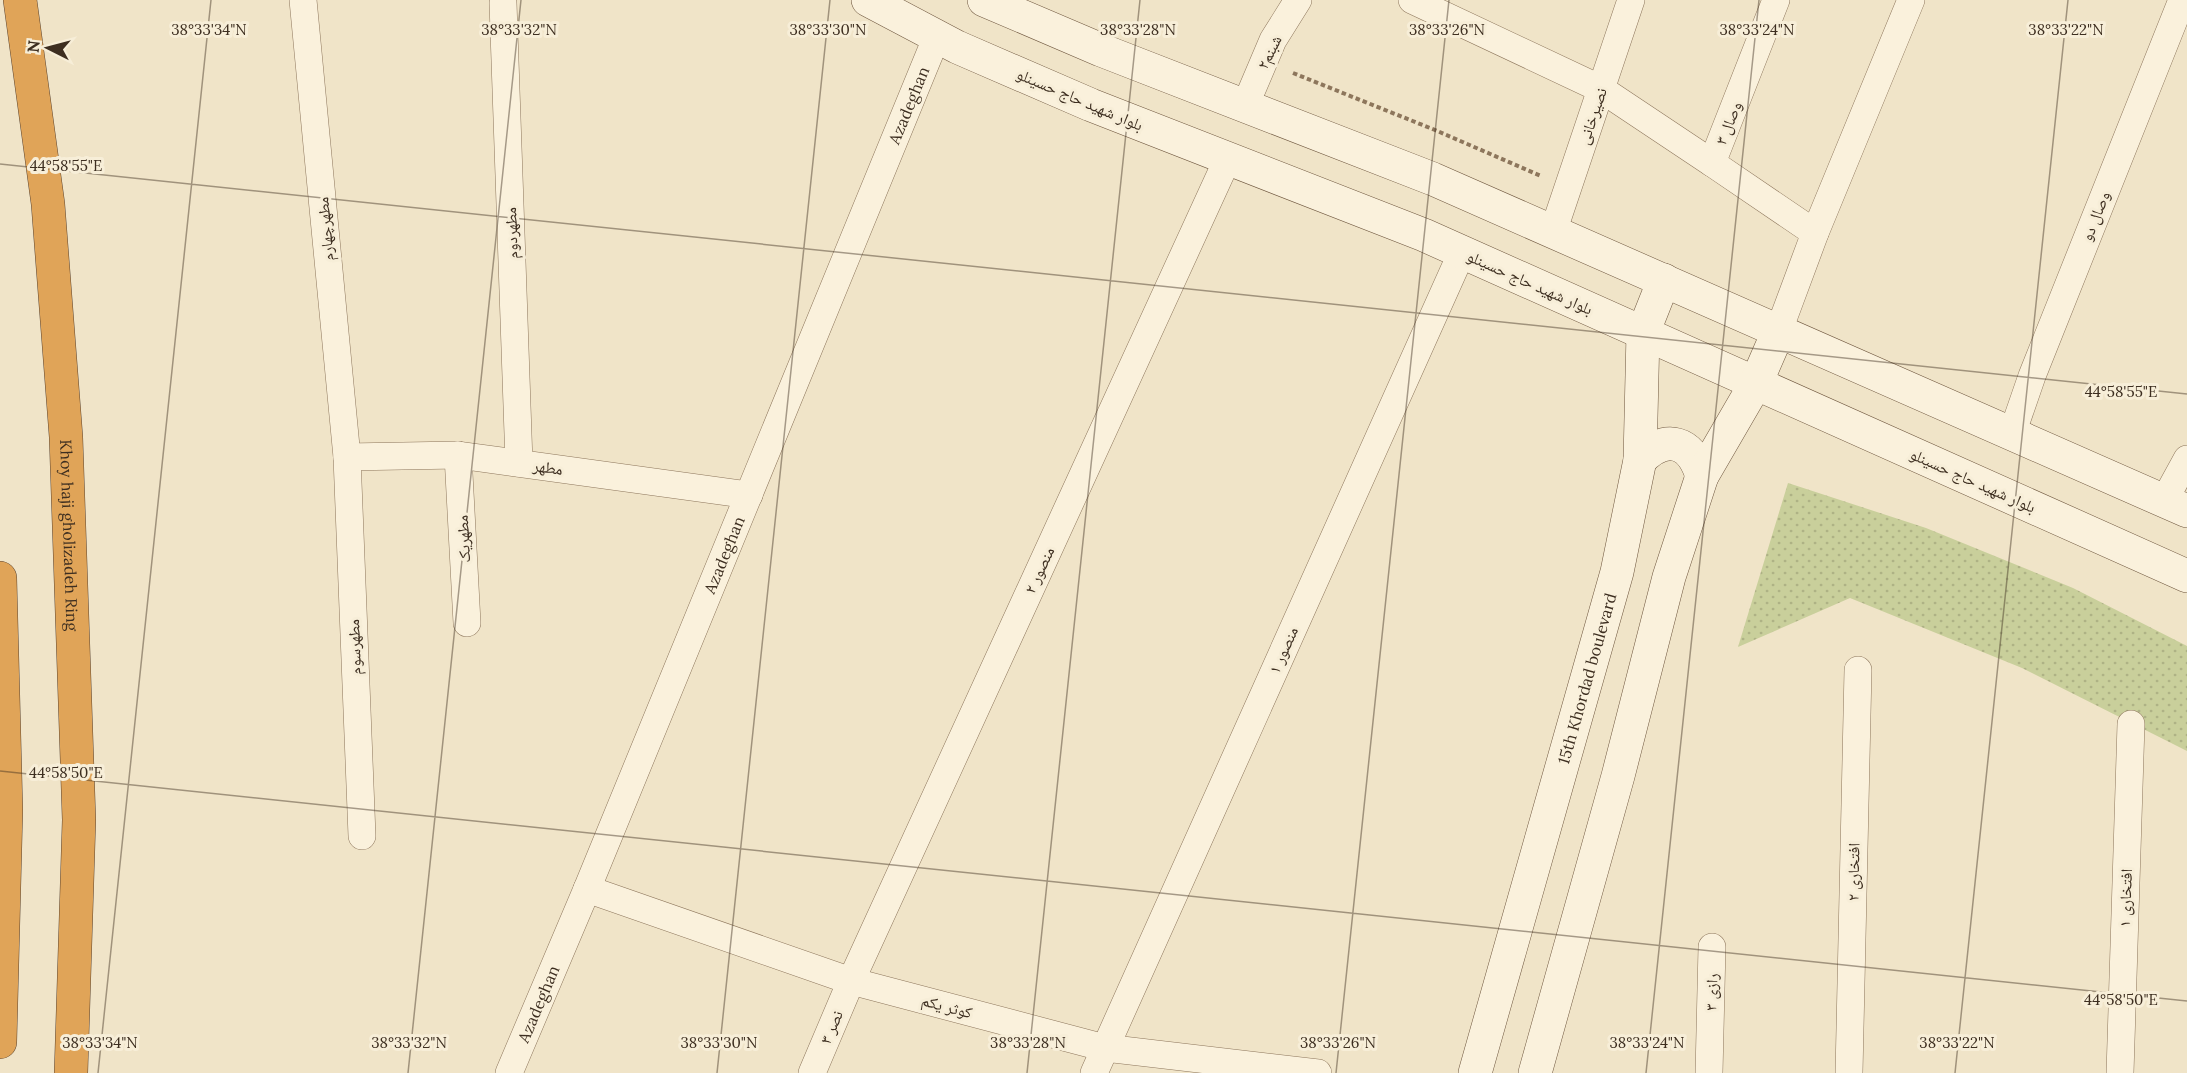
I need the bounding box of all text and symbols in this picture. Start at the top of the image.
north arrow [18,18,78,78]
text: 38°33'34"N [171,20,247,39]
text: 38°33'32"N [481,20,557,39]
text: 38°33'30"N [790,20,866,39]
text: 38°33'28"N [1100,20,1176,39]
text: 38°33'26"N [1409,20,1485,39]
text: 38°33'24"N [1720,20,1795,39]
text: 38°33'22"N [2028,20,2104,39]
street label: شبنم۲ [1252,32,1287,73]
text: N [22,39,44,54]
street label: Azadeghan [883,63,934,148]
street label: بلوار شهید حاج حسینلو [1013,63,1146,136]
street label: نصیرخانی [1573,85,1612,147]
street label: وصال ۳ [1710,98,1747,148]
text: 44°58'55"E [30,156,102,175]
street label: وصال دو [2076,188,2115,244]
street label: مطهرچهارم [312,196,339,262]
street label: مطهردوم [500,207,523,259]
street label: بلوار شهید حاج حسینلو [1464,245,1596,320]
text: 44°58'55"E [2085,382,2157,401]
street label: Khoy haji gholizadeh Ring [56,439,83,633]
street label: بلوار شهید حاج حسینلو [1907,443,2039,518]
street label: مطهر [531,455,564,479]
street label: Azadeghan [699,513,749,598]
street label: مطهریک [452,515,474,563]
street label: منصور ۲ [1019,543,1059,597]
street label: 15th Khordad boulevard [1553,590,1621,766]
street label: مطهرسوم [343,619,366,675]
street label: منصور ۱ [1264,623,1302,677]
text: 44°58'50"E [29,763,103,782]
street label: افتخاری ۲ [1842,843,1865,901]
street label: افتخاری ۱ [2114,868,2137,928]
street label: Azadeghan [513,962,564,1047]
street label: رازی ۳ [1700,973,1723,1011]
street label: کوثر یکم [919,990,975,1023]
text: 44°58'50"E [2084,990,2158,1009]
street label: نصر ۳ [815,1007,847,1047]
text: 38°33'34"N [62,1033,138,1052]
text: 38°33'32"N [371,1033,447,1052]
text: 38°33'30"N [681,1033,757,1052]
text: 38°33'28"N [990,1033,1066,1052]
text: 38°33'26"N [1300,1033,1376,1052]
text: 38°33'24"N [1610,1033,1685,1052]
text: 38°33'22"N [1919,1033,1995,1052]

